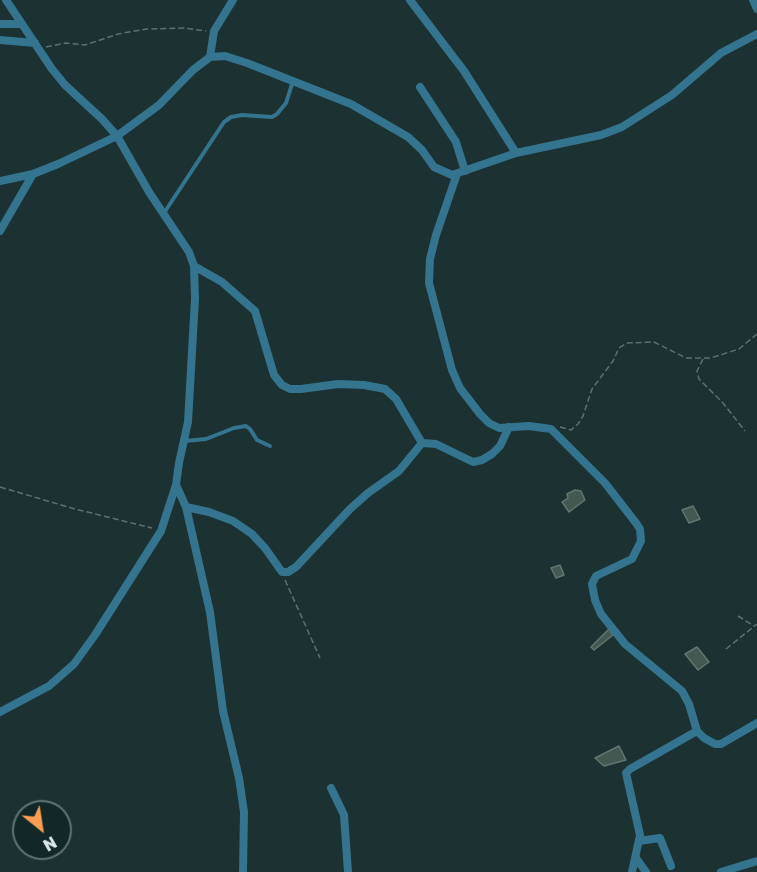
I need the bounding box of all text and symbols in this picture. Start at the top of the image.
north arrow [12,800,72,860]
text: N [40,832,60,856]

